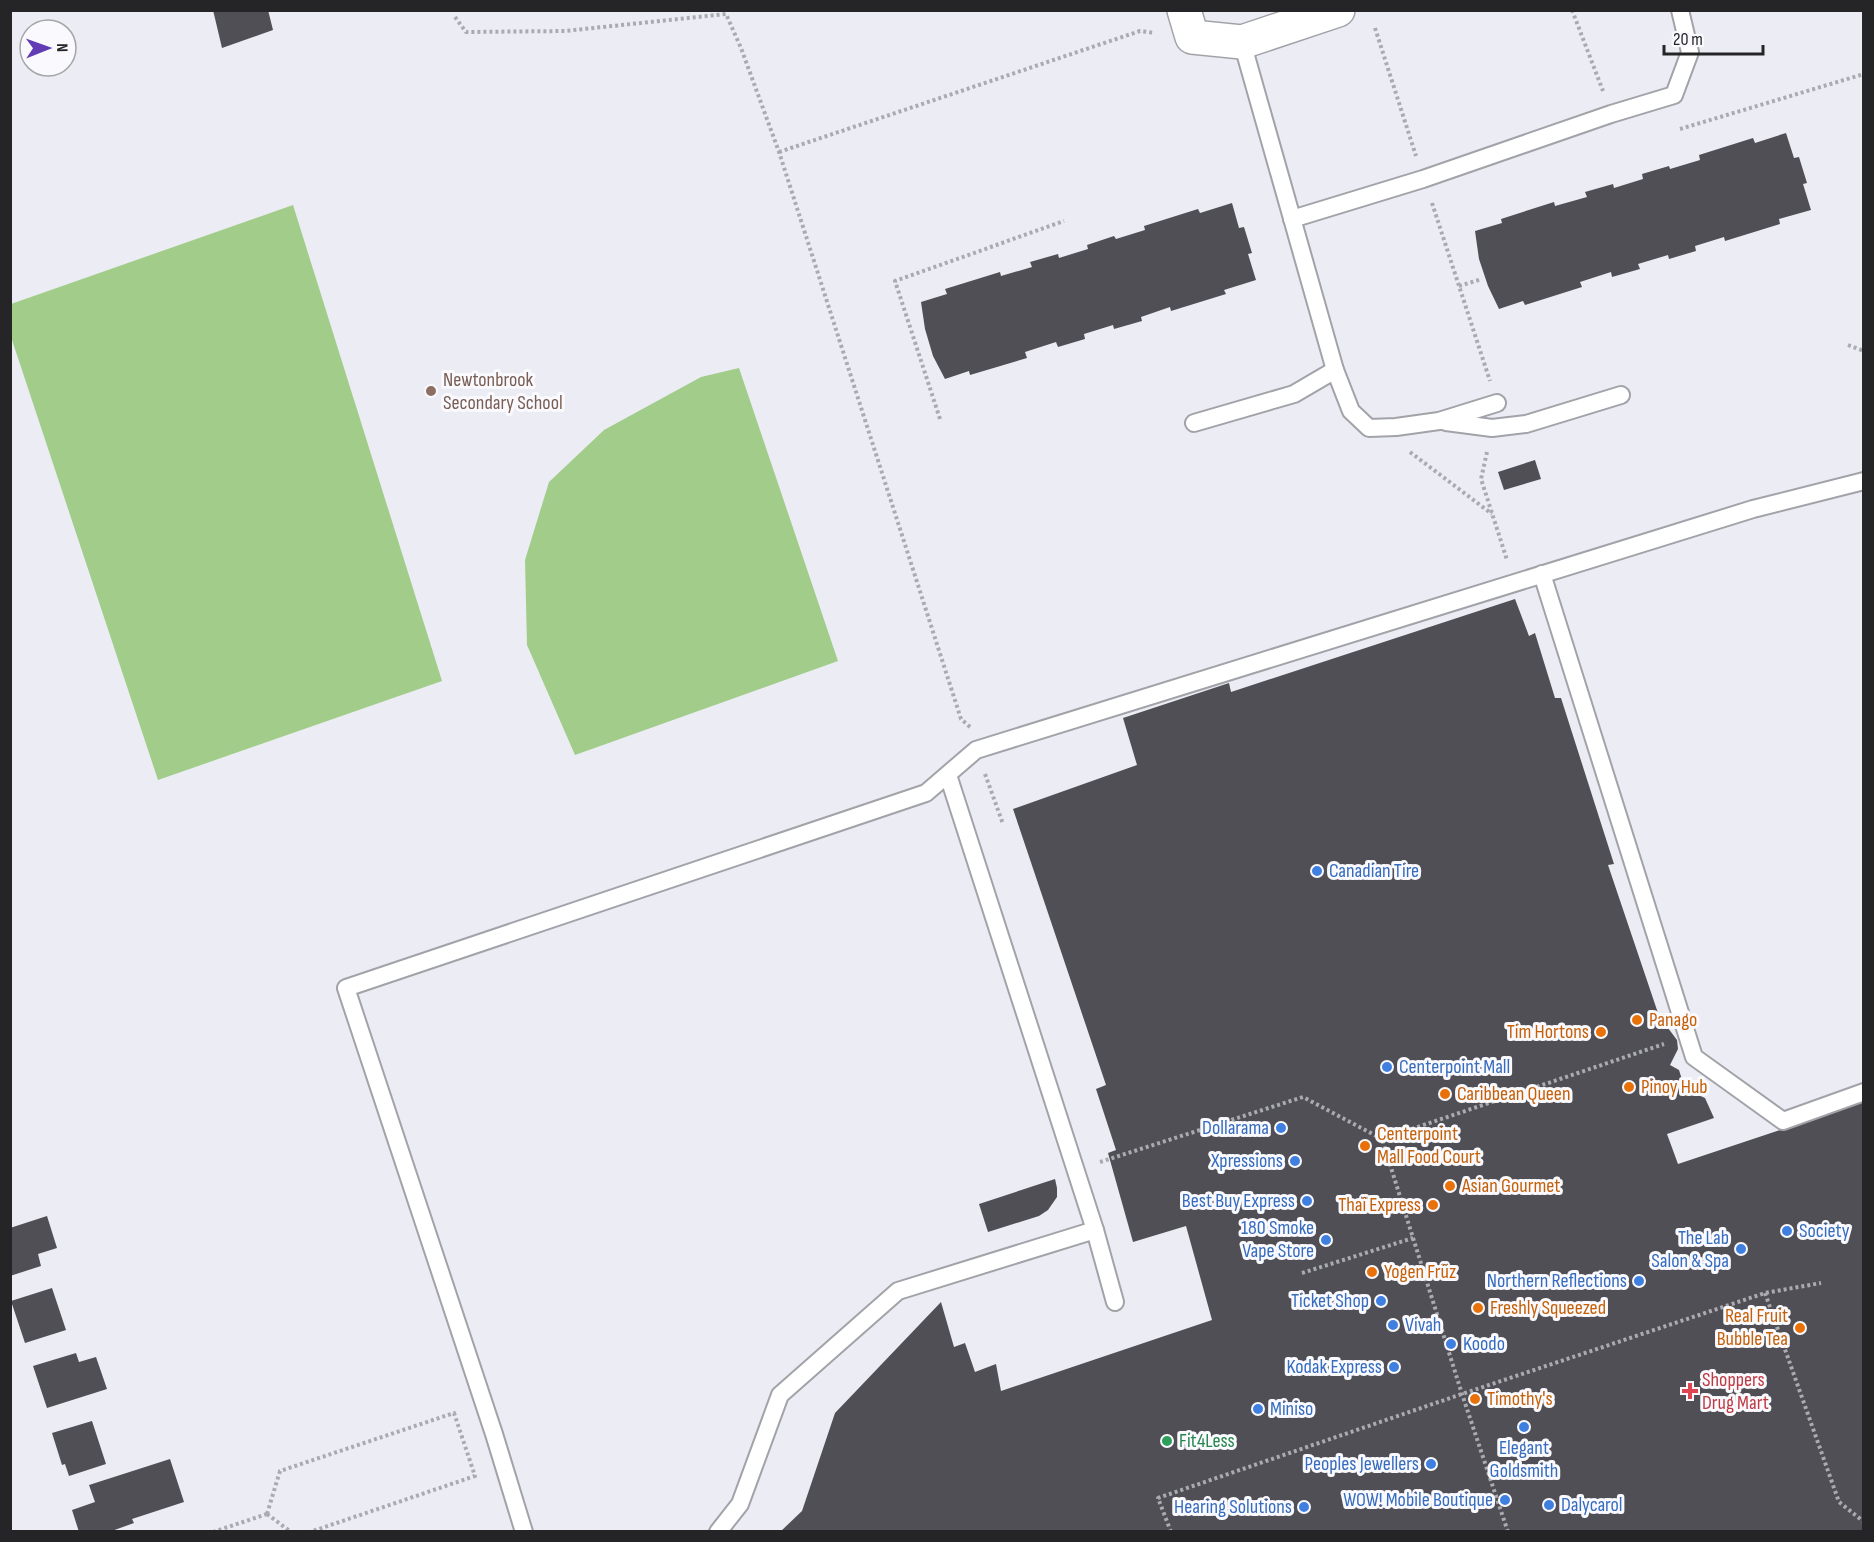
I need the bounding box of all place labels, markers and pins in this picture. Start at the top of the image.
place label: Newtonbrook Secondary School [443,368,563,415]
marker: Newtonbrook Secondary School [424,384,438,398]
place label: Canadian Tire [1329,859,1419,883]
marker: Canadian Tire [1310,864,1324,878]
place label: Panago [1649,1008,1697,1032]
marker: Panago [1630,1013,1644,1027]
place label: Tim Hortons [1507,1020,1589,1044]
marker: Tim Hortons [1594,1025,1608,1039]
place label: Centerpoint Mall [1399,1055,1510,1079]
marker: Centerpoint Mall [1380,1060,1394,1074]
place label: Pinoy Hub [1641,1075,1708,1099]
marker: Pinoy Hub [1622,1080,1636,1094]
place label: Caribbean Queen [1457,1082,1570,1106]
marker: Caribbean Queen [1438,1087,1452,1101]
place label: Dollarama [1202,1116,1269,1140]
marker: Dollarama [1274,1121,1288,1135]
place label: Centerpoint Mall Food Court [1377,1122,1481,1169]
marker: Centerpoint Mall Food Court [1358,1139,1372,1153]
place label: Xpressions [1210,1149,1283,1173]
marker: Xpressions [1288,1154,1302,1168]
place label: Asian Gourmet [1461,1174,1560,1198]
marker: Asian Gourmet [1443,1179,1457,1193]
place label: Best Buy Express [1182,1189,1295,1213]
place label: Thaï Express [1338,1193,1421,1217]
marker: Best Buy Express [1300,1194,1314,1208]
marker: Thaï Express [1426,1198,1440,1212]
place label: 180 Smoke Vape Store [1241,1216,1314,1263]
place label: Society [1799,1219,1850,1243]
marker: Society [1780,1224,1794,1238]
place label: The Lab Salon & Spa [1651,1226,1729,1273]
marker: 180 Smoke Vape Store [1319,1233,1333,1247]
marker: The Lab Salon & Spa [1734,1242,1748,1256]
place label: Yogen Früz [1384,1260,1456,1284]
marker: Yogen Früz [1365,1265,1379,1279]
place label: Northern Reflections [1487,1269,1627,1293]
marker: Northern Reflections [1632,1274,1646,1288]
place label: Ticket Shop [1291,1289,1369,1313]
marker: Ticket Shop [1374,1294,1388,1308]
place label: Freshly Squeezed [1490,1296,1606,1320]
marker: Freshly Squeezed [1471,1301,1485,1315]
place label: Real Fruit Bubble Tea [1717,1304,1788,1351]
place label: Vivah [1405,1313,1441,1337]
marker: Vivah [1386,1318,1400,1332]
marker: Real Fruit Bubble Tea [1793,1321,1807,1335]
place label: Koodo [1463,1332,1505,1356]
marker: Koodo [1444,1337,1458,1351]
place label: Kodak Express [1287,1355,1382,1379]
marker: Kodak Express [1387,1360,1401,1374]
place label: Shoppers Drug Mart [1702,1368,1769,1415]
marker: Shoppers Drug Mart [1683,1384,1697,1398]
place label: Timothy's [1487,1387,1553,1411]
marker: Timothy's [1468,1392,1482,1406]
place label: Miniso [1270,1397,1313,1421]
marker: Miniso [1251,1402,1265,1416]
marker: Elegant Goldsmith [1517,1420,1531,1434]
place label: Fit4Less [1179,1429,1235,1453]
marker: Fit4Less [1160,1434,1174,1448]
place label: Elegant Goldsmith [1490,1436,1558,1483]
place label: Peoples Jewellers [1304,1452,1419,1476]
marker: Peoples Jewellers [1424,1457,1438,1471]
place label: WOW! Mobile Boutique [1343,1488,1493,1512]
marker: WOW! Mobile Boutique [1498,1493,1512,1507]
place label: Dalycarol [1561,1493,1623,1517]
place label: Hearing Solutions [1174,1495,1292,1519]
marker: Dalycarol [1542,1498,1556,1512]
marker: Hearing Solutions [1297,1500,1311,1514]

